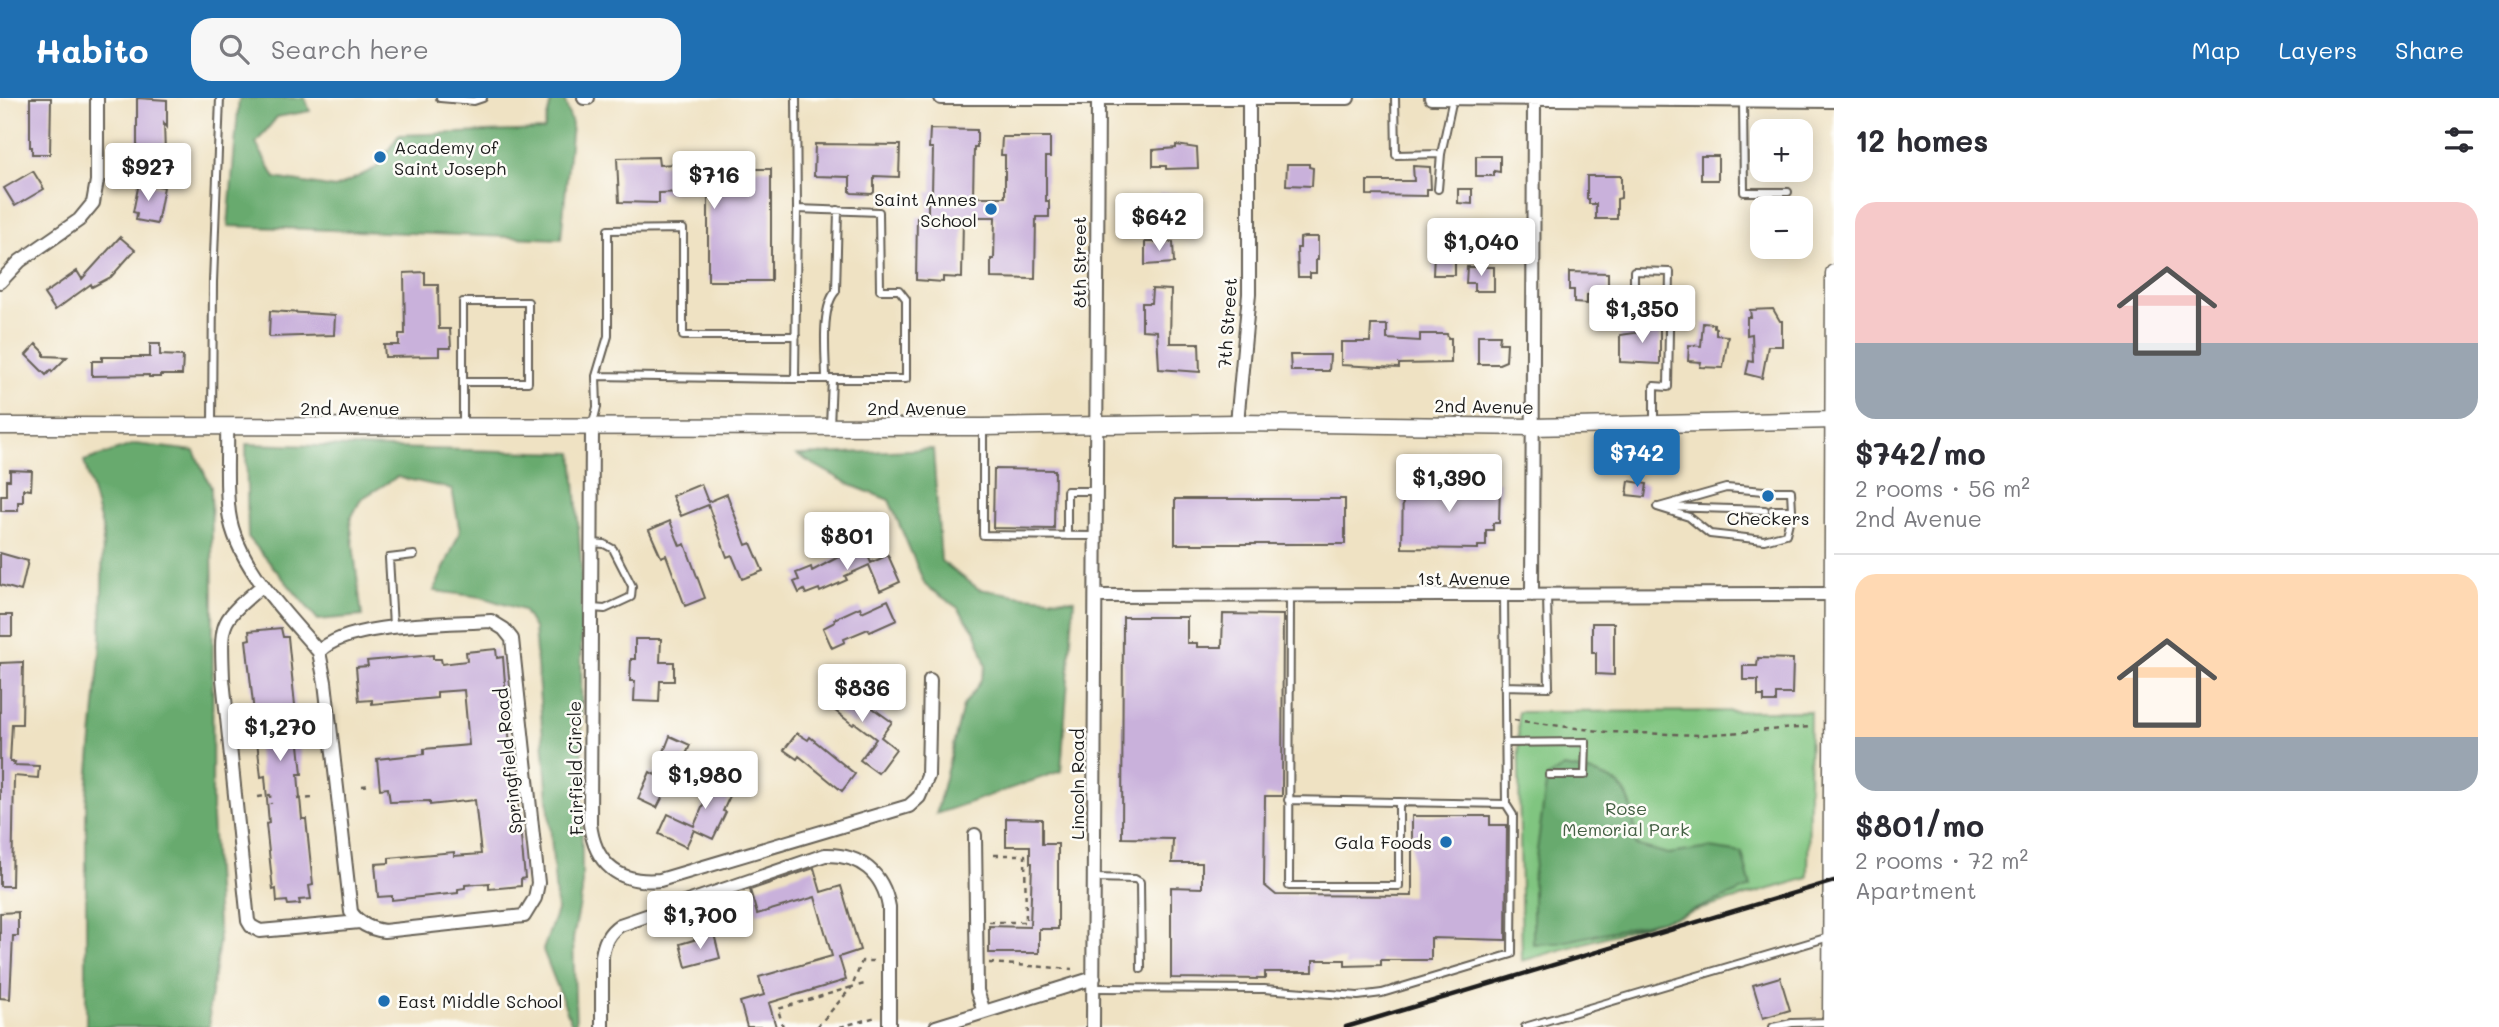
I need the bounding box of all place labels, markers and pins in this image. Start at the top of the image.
place label: Academy of Saint Joseph [394,135,506,180]
pin: $927 [107,144,189,203]
marker: Academy of Saint Joseph [372,149,388,165]
pin: $716 [673,152,755,211]
place label: Saint Annes School [874,187,977,232]
pin: $642 [1118,194,1200,253]
marker: Saint Annes School [983,201,999,217]
pin: $1,040 [1424,218,1538,278]
pin: $1,350 [1585,286,1699,345]
pin: $742 [1596,430,1678,489]
pin: $1,390 [1392,454,1506,514]
marker: Checkers [1760,488,1776,504]
place label: Checkers [1726,506,1810,530]
pin: $801 [806,512,888,572]
pin: $836 [821,664,903,724]
pin: $1,270 [223,704,337,763]
pin: $1,980 [648,752,762,811]
place label: Gala Foods [1334,830,1432,854]
marker: Gala Foods [1438,834,1454,850]
pin: $1,700 [643,892,757,951]
place label: East Middle School [398,989,563,1013]
marker: East Middle School [376,993,392,1009]

